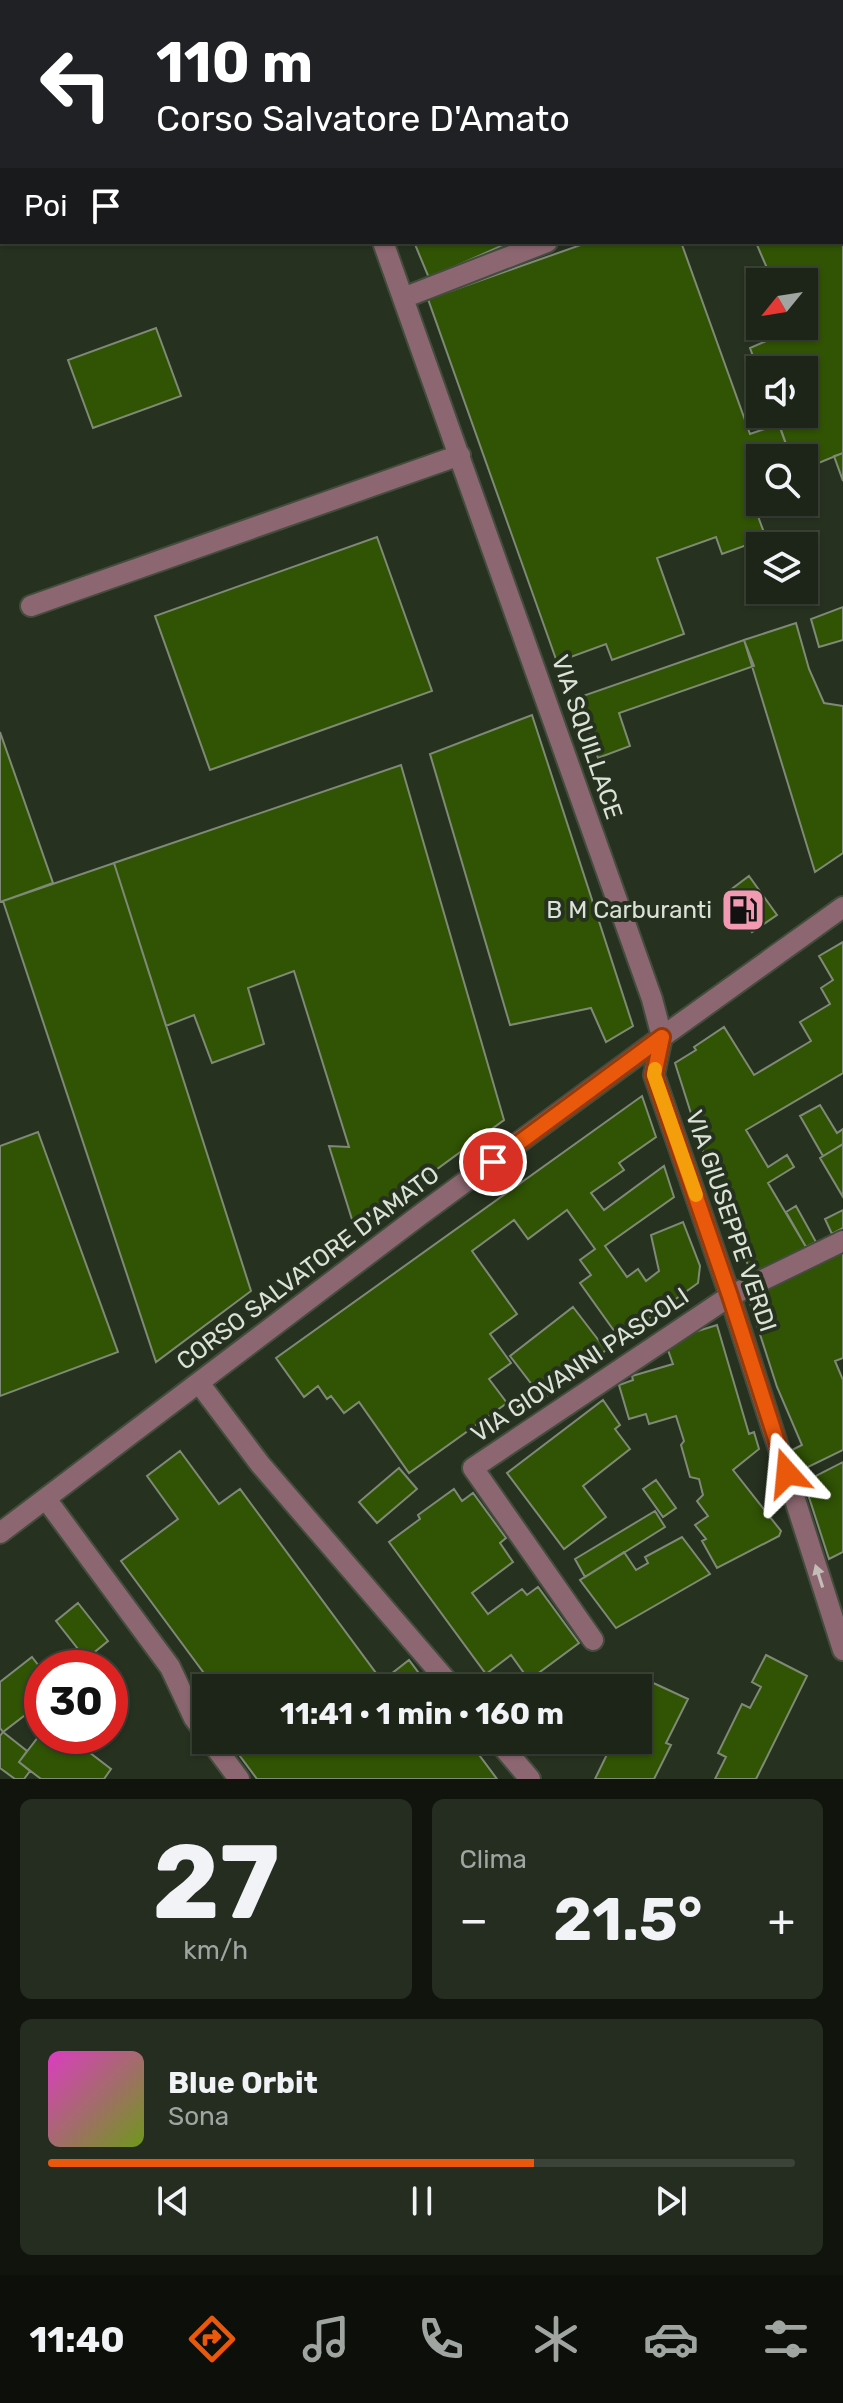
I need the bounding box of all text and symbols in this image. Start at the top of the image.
text: 110 m [156,30,313,96]
icon: left [24,32,128,136]
text: Corso Salvatore D'Amato [156,97,570,140]
icon: arrive [84,184,128,228]
text: Poi [24,188,68,224]
north arrow [746,268,818,340]
map controls [746,268,818,604]
button: sound [746,356,818,428]
button: search [746,444,818,516]
button: layers [746,532,818,604]
street label: VIA SQUILLACE [546,651,628,823]
fuel station icon: B M Carburanti [719,886,767,934]
place label: B M Carburanti [546,896,712,924]
street label: VIA GIUSEPPE VERDI [680,1107,782,1335]
pin [459,1128,527,1196]
icon: arrive [471,1140,515,1184]
street label: CORSO SALVATORE D'AMATO [171,1160,445,1376]
street label: VIA GIOVANNI PASCOLI [466,1282,694,1448]
position arrow [745,1431,829,1515]
one-way arrow [813,1563,825,1587]
speed limit sign: 30 [24,1650,128,1754]
text: 11:41 · 1 min · 160 m [280,1696,564,1732]
text: 27 [152,1821,279,1944]
text: Clima [460,1844,527,1875]
text: 21.5° [553,1884,702,1955]
text: − [460,1894,488,1946]
text: + [768,1894,795,1946]
text: km/h [183,1935,248,1966]
text: Blue Orbit [168,2065,318,2101]
text: Sona [168,2101,229,2132]
icon: previous [151,2179,195,2223]
icon: pause [400,2179,444,2223]
icon: next [649,2179,693,2223]
icon: directions [184,2311,240,2367]
icon: music [298,2311,354,2367]
icon: phone [413,2311,469,2367]
icon: climate [528,2311,584,2367]
icon: car [643,2311,699,2367]
icon: filters [758,2311,814,2367]
text: 11:40 [29,2318,125,2361]

